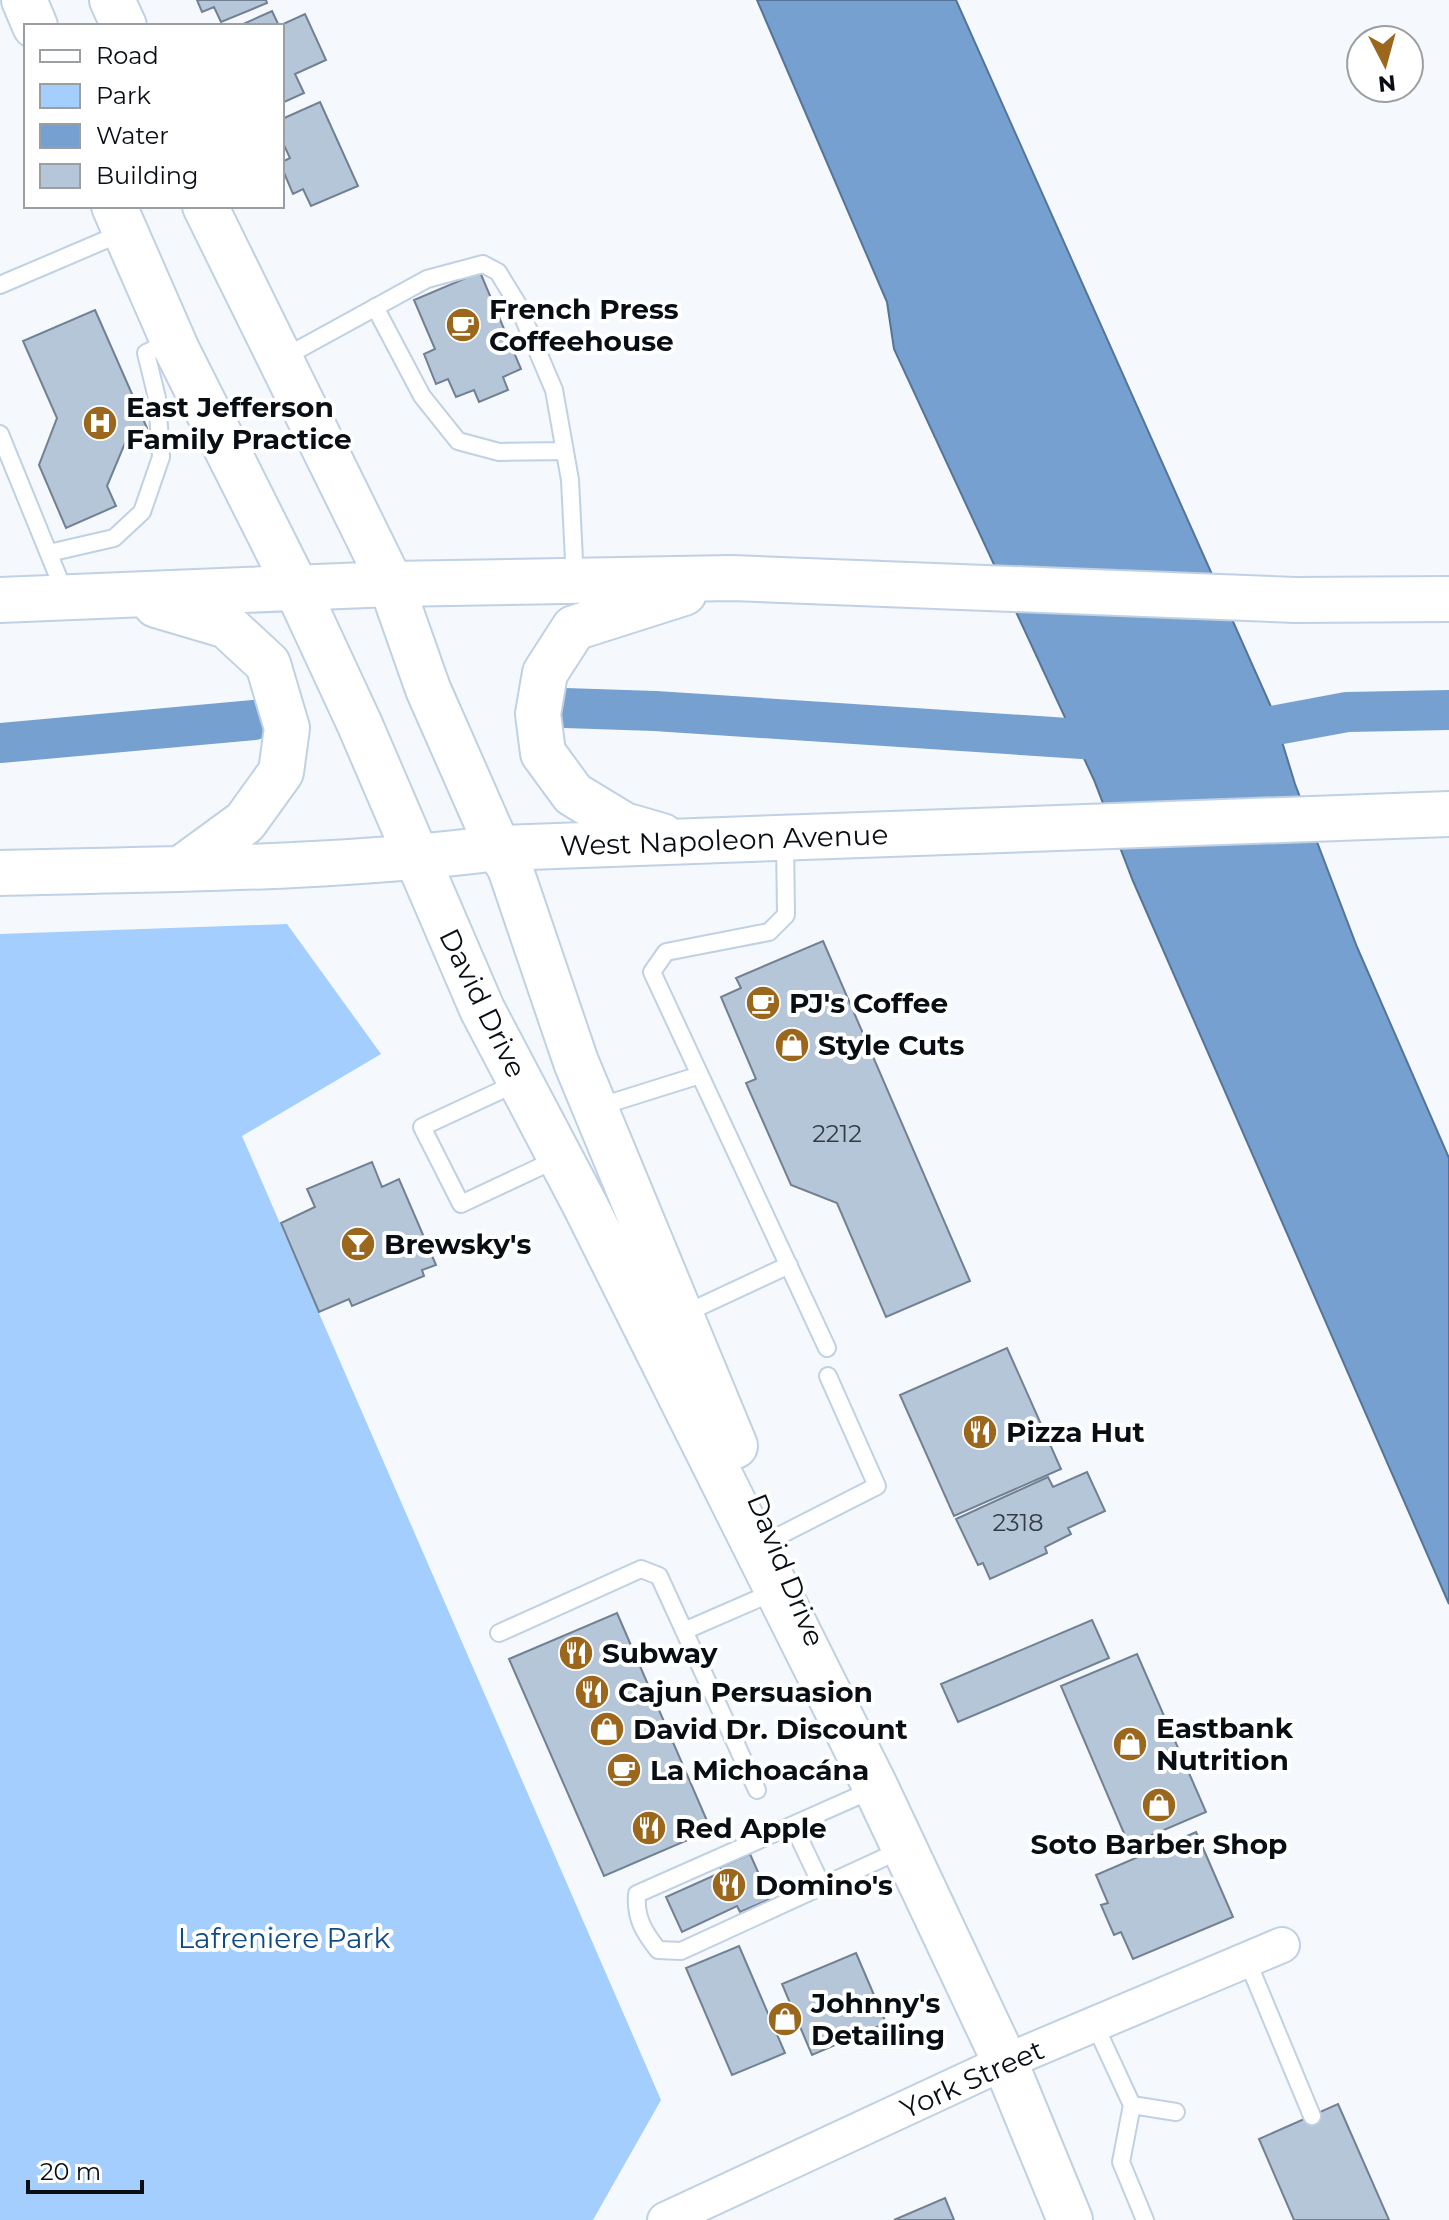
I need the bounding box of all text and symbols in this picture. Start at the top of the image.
legend [24,24,284,208]
north arrow [1345,24,1425,104]
text: Road [96,41,159,70]
text: N [1377,69,1397,98]
text: Park [96,81,151,110]
text: Water [96,121,169,150]
text: Building [96,161,199,190]
place label: French Press Coffeehouse [489,292,679,358]
cafe icon: French Press Coffeehouse [444,306,482,344]
place label: East Jefferson Family Practice [126,390,352,456]
hospital icon: East Jefferson Family Practice [81,404,119,442]
street label: West Napoleon Avenue [559,817,889,863]
street label: David Drive [432,923,534,1083]
cafe icon: PJ's Coffee [744,984,782,1022]
place label: PJ's Coffee [789,986,948,1020]
shop icon: Style Cuts [773,1026,811,1064]
place label: Style Cuts [818,1028,964,1062]
house number: 2212 [812,1119,862,1148]
bar icon: Brewsky's [339,1225,377,1263]
place label: Brewsky's [384,1227,531,1261]
restaurant icon: Pizza Hut [961,1413,999,1451]
place label: Pizza Hut [1006,1415,1145,1449]
street label: David Drive [740,1489,832,1651]
house number: 2318 [992,1508,1044,1537]
restaurant icon: Subway [557,1634,595,1672]
place label: Subway [602,1636,718,1670]
restaurant icon: Cajun Persuasion [573,1673,611,1711]
place label: Cajun Persuasion [618,1675,873,1709]
shop icon: David Dr. Discount [588,1710,626,1748]
place label: Eastbank Nutrition [1156,1711,1294,1777]
place label: David Dr. Discount [633,1712,908,1746]
shop icon: Eastbank Nutrition [1111,1725,1149,1763]
cafe icon: La Michoacána [605,1751,643,1789]
place label: La Michoacána [650,1753,869,1787]
shop icon: Soto Barber Shop [1140,1786,1178,1824]
restaurant icon: Red Apple [630,1809,668,1847]
place label: Red Apple [675,1811,827,1845]
place label: Soto Barber Shop [1031,1827,1287,1861]
restaurant icon: Domino's [710,1866,748,1904]
place label: Domino's [755,1868,893,1902]
park label: Lafreniere Park [178,1921,391,1955]
place label: Johnny's Detailing [810,1986,945,2052]
shop icon: Johnny's Detailing [766,2000,804,2038]
street label: York Street [895,2032,1049,2126]
scale bar [28,2144,142,2194]
text: 20 m [40,2157,101,2186]

